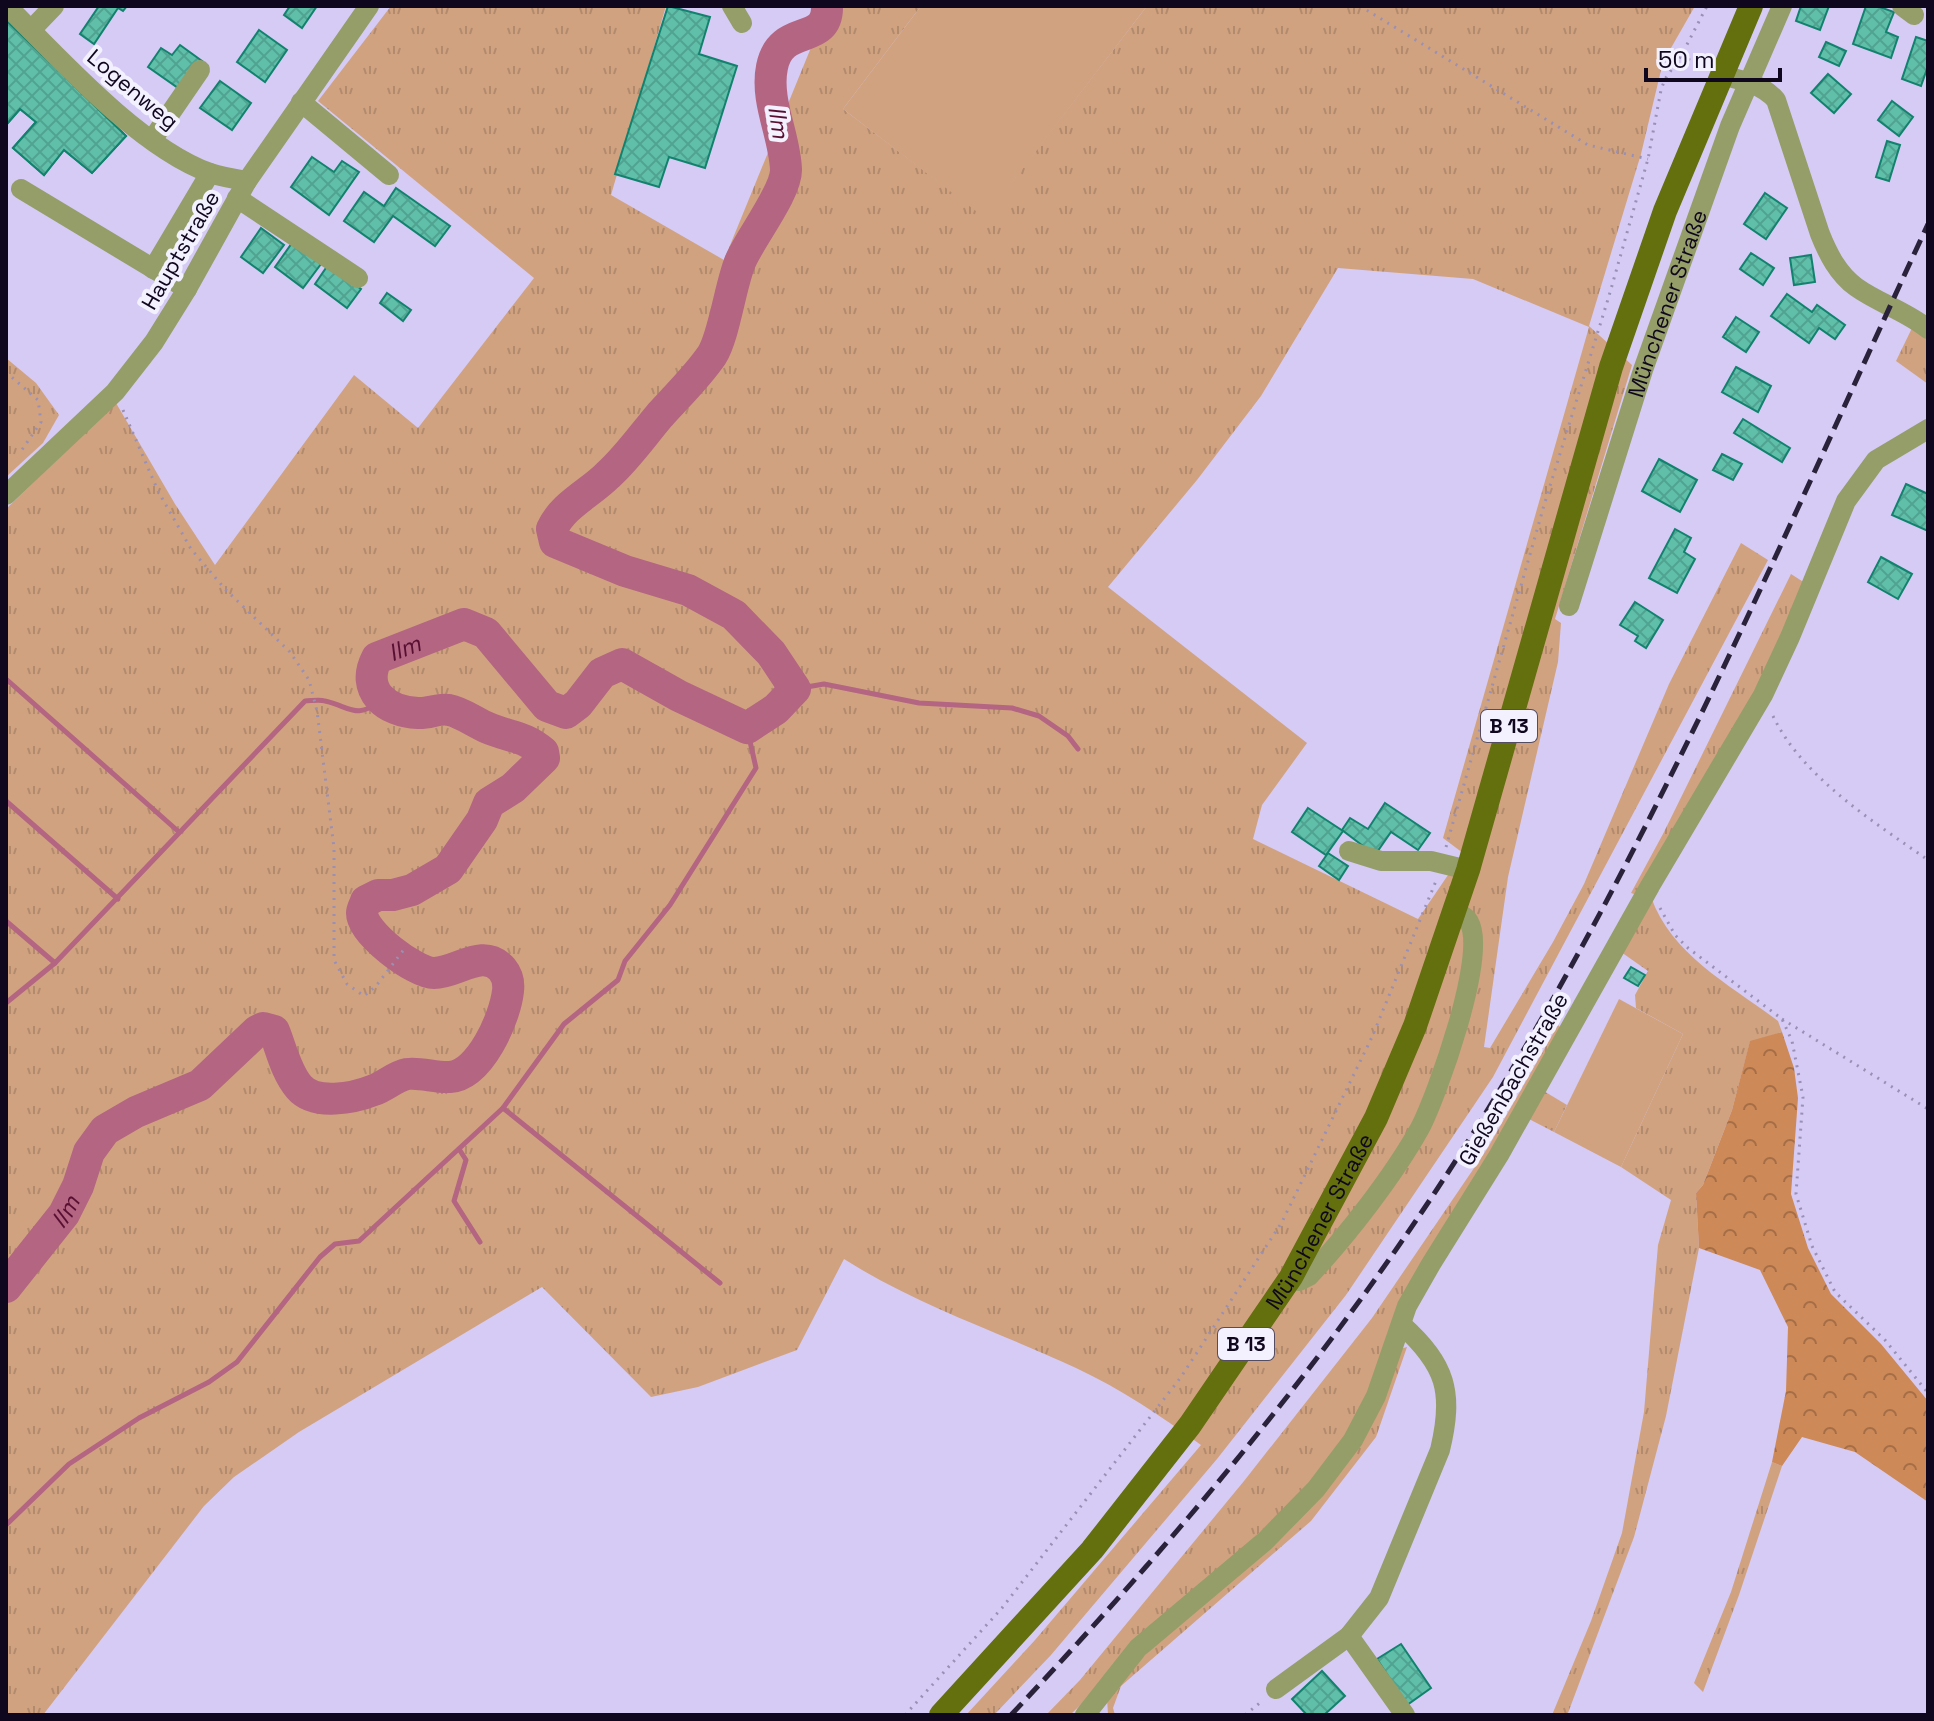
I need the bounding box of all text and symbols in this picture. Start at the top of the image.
scale bar [1646,32,1780,82]
street label: Logenweg [82,43,184,135]
text: 50 m [1658,44,1715,75]
water label: Ilm [761,104,797,142]
street label: Hauptstraße [135,185,225,315]
street label: Münchener Straße [1621,206,1713,401]
water label: Ilm [383,627,426,668]
road number: B 13 [1481,710,1537,742]
street label: Gießenbachstraße [1452,987,1574,1171]
street label: Münchener Straße [1259,1128,1379,1315]
water label: Ilm [44,1189,87,1234]
road number: B 13 [1218,1328,1274,1360]

